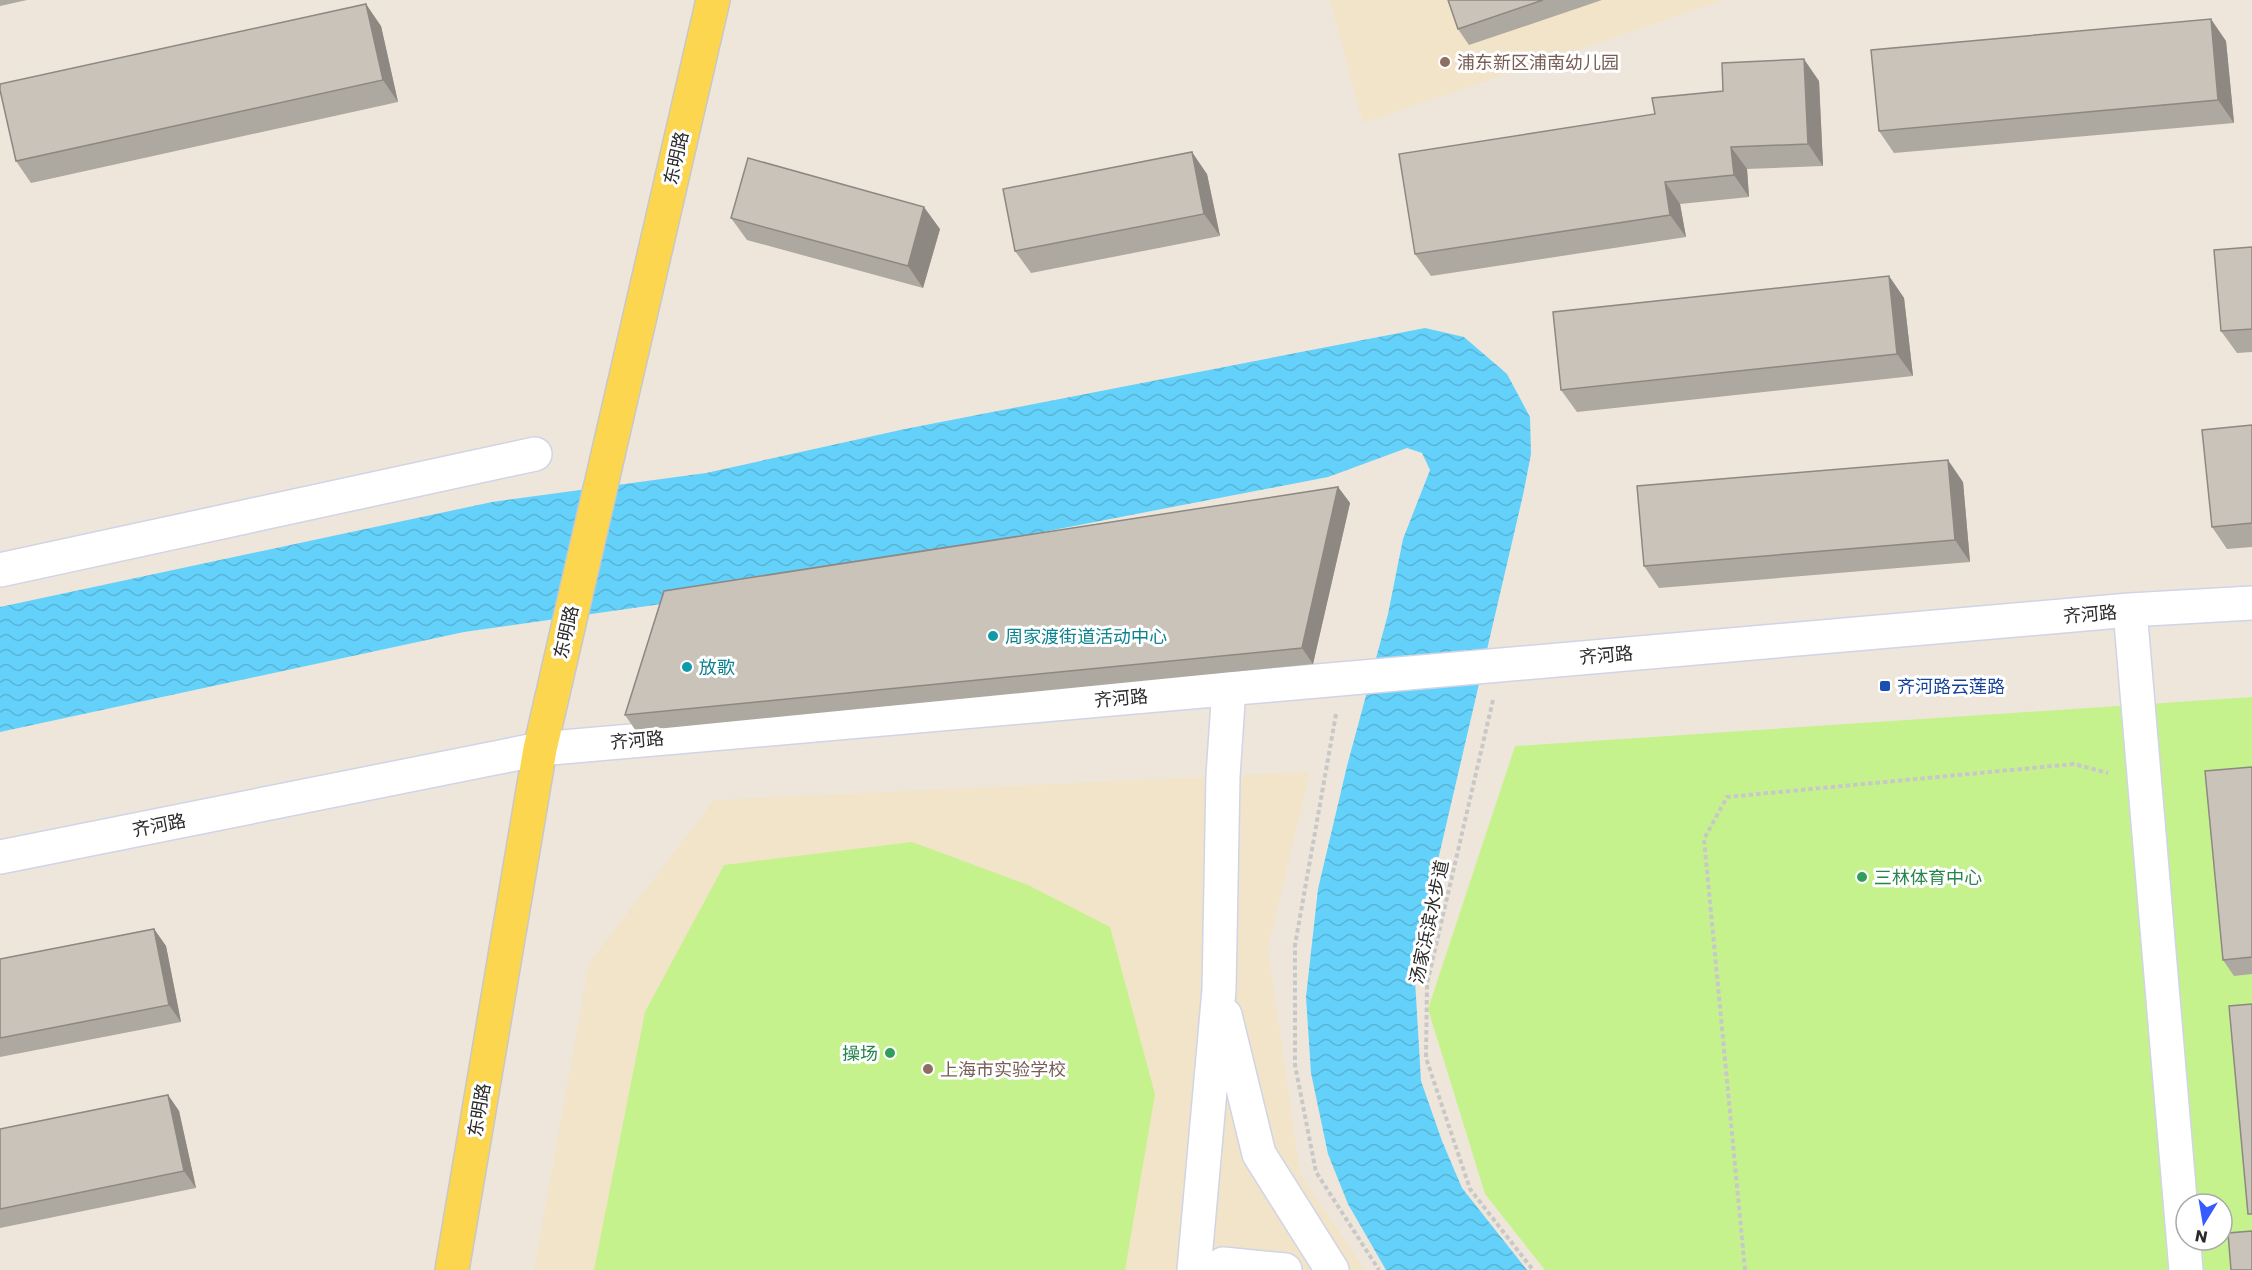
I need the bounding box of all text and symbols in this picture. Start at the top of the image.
place label: 浦东新区浦南幼儿园 [1457,50,1619,75]
marker: 浦东新区浦南幼儿园 [1438,55,1452,69]
street label: 东明路 [658,129,694,187]
street label: 齐河路 [2062,599,2118,629]
street label: 东明路 [548,603,584,661]
place label: 周家渡街道活动中心 [1005,624,1167,649]
marker: 周家渡街道活动中心 [986,629,1000,643]
street label: 齐河路 [1578,640,1634,670]
place label: 放歌 [699,655,735,680]
marker: 放歌 [680,660,694,674]
place label: 齐河路云莲路 [1897,674,2005,699]
marker: 齐河路云莲路 [1878,679,1892,693]
street label: 齐河路 [1093,683,1149,713]
street label: 齐河路 [609,725,665,755]
street label: 齐河路 [130,808,188,842]
street label: 汤家浜滨水步道 [1404,858,1454,986]
place label: 三林体育中心 [1874,865,1982,890]
marker: 三林体育中心 [1855,870,1869,884]
place label: 操场 [842,1041,878,1066]
marker: 操场 [883,1046,897,1060]
place label: 上海市实验学校 [940,1057,1066,1082]
marker: 上海市实验学校 [921,1062,935,1076]
street label: 东明路 [462,1081,496,1139]
north arrow [2174,1192,2234,1252]
text: N [2193,1224,2209,1249]

